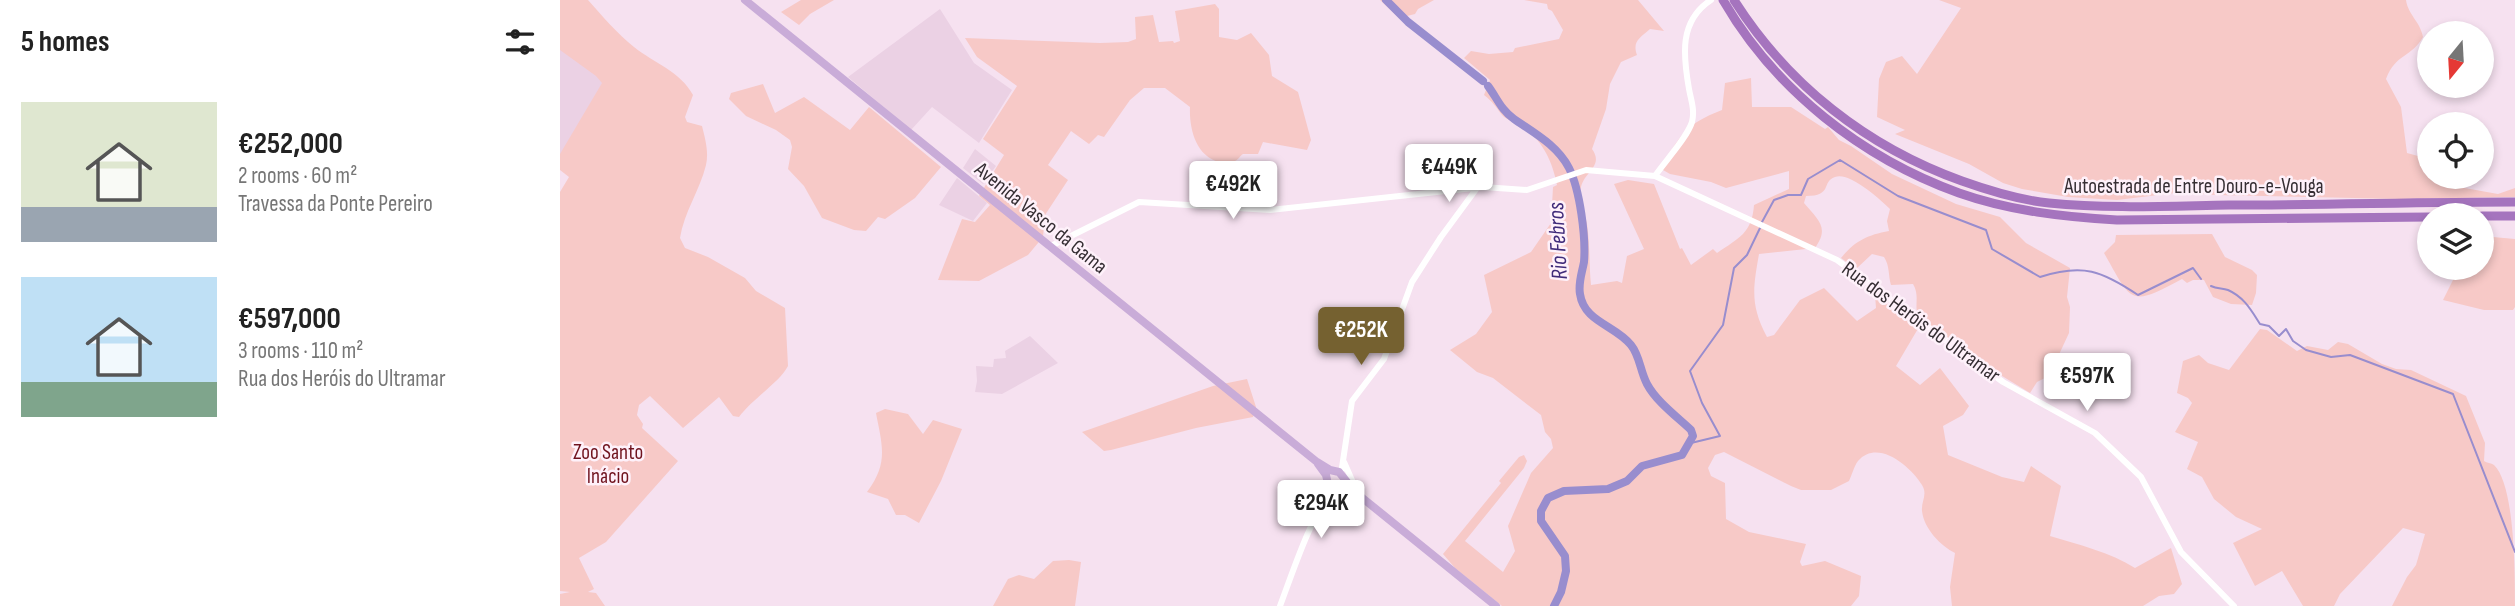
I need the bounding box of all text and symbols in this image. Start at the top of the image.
north arrow [2417,21,2494,98]
map controls [2417,21,2494,280]
icon: filters [501,23,539,61]
text: 5 homes [21,24,110,60]
button: locate [2417,112,2494,189]
text: €252,000 [238,126,343,162]
icon: home [77,130,161,214]
pin: €449K [1400,144,1498,204]
text: €449K [1421,153,1477,181]
street label: Avenida Vasco da Gama [969,156,1112,279]
text: 2 rooms · 60 m² [238,162,357,190]
pin: €492K [1184,162,1282,221]
text: €492K [1205,170,1261,198]
street label: Autoestrada de Entre Douro-e-Vouga [2063,174,2324,199]
text: Travessa da Ponte Pereiro [238,190,433,218]
water label: Rio Febros [1542,202,1574,280]
button: layers [2417,203,2494,280]
street label: Rua dos Heróis do Ultramar [1837,256,2005,388]
text: €597,000 [238,301,341,337]
icon: home [77,305,161,389]
pin: €252K [1312,308,1410,367]
text: €252K [1334,316,1388,344]
text: 3 rooms · 110 m² [238,337,363,365]
pin: €597K [2038,354,2136,413]
text: €597K [2060,362,2114,390]
text: Rua dos Heróis do Ultramar [238,365,445,393]
park label: Zoo Santo Inácio [573,440,643,489]
pin: €294K [1272,480,1370,540]
text: €294K [1293,489,1349,517]

